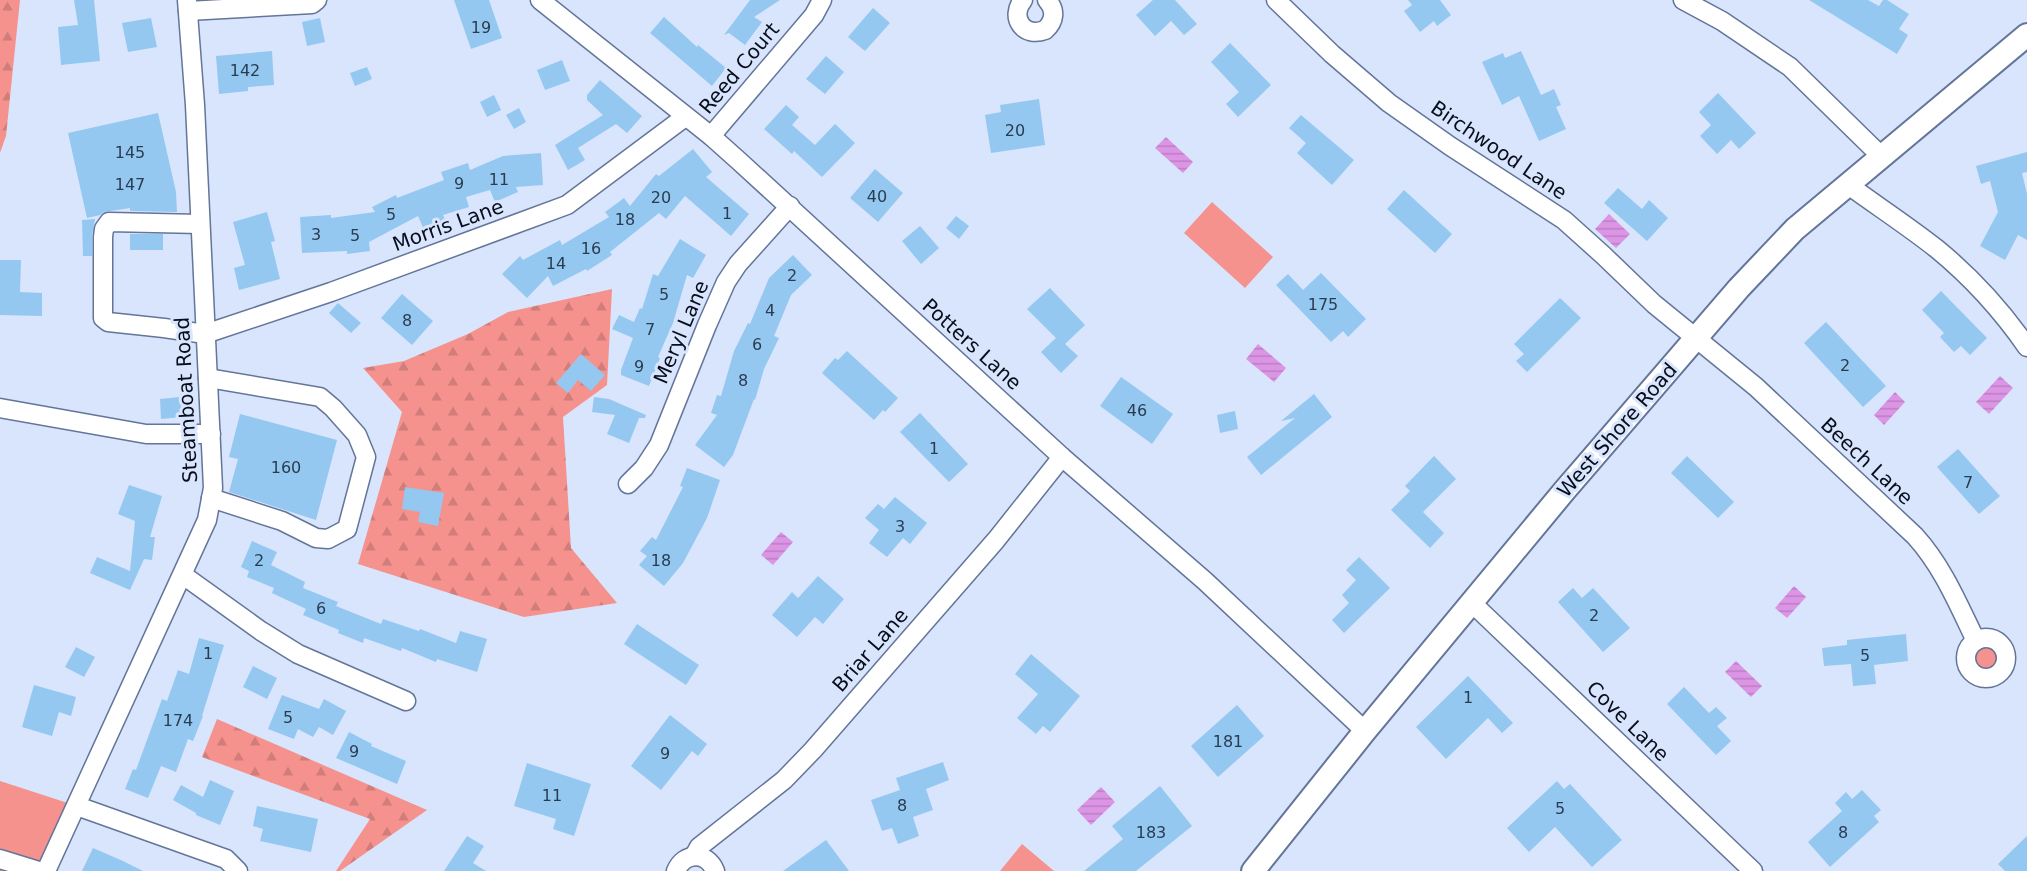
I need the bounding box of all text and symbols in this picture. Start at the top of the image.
street label: Reed Court [694,17,784,118]
house number: 19 [471,18,491,37]
house number: 142 [230,61,260,80]
street label: Birchwood Lane [1426,96,1572,204]
house number: 20 [1005,121,1025,140]
house number: 145 [115,143,145,162]
house number: 11 [489,170,509,189]
house number: 9 [454,174,464,193]
house number: 147 [115,175,145,194]
house number: 40 [867,187,887,206]
house number: 20 [651,188,671,207]
street label: Morris Lane [389,194,507,256]
house number: 1 [722,204,732,223]
house number: 5 [386,205,396,224]
house number: 18 [615,210,635,229]
house number: 3 [311,225,321,244]
house number: 5 [350,226,360,245]
house number: 16 [581,239,601,258]
house number: 14 [546,254,566,273]
house number: 2 [787,266,797,285]
street label: Meryl Lane [648,277,714,387]
house number: 5 [659,285,669,304]
street label: Potters Lane [918,293,1026,395]
house number: 175 [1308,295,1338,314]
house number: 4 [765,301,775,320]
house number: 8 [402,311,412,330]
street label: Steamboat Road [170,316,202,484]
house number: 7 [645,320,655,339]
house number: 6 [752,335,762,354]
house number: 2 [1840,356,1850,375]
house number: 9 [634,357,644,376]
street label: West Shore Road [1552,358,1682,502]
house number: 8 [738,371,748,390]
house number: 46 [1127,401,1147,420]
street label: Beech Lane [1816,412,1918,510]
house number: 1 [929,439,939,458]
house number: 160 [271,458,301,477]
house number: 7 [1963,473,1973,492]
house number: 3 [895,517,905,536]
house number: 2 [254,551,264,570]
house number: 18 [651,551,671,570]
house number: 6 [316,599,326,618]
street label: Briar Lane [827,603,913,697]
house number: 2 [1589,606,1599,625]
house number: 1 [203,644,213,663]
house number: 5 [1860,646,1870,665]
street label: Cove Lane [1582,676,1674,766]
house number: 1 [1463,688,1473,707]
house number: 5 [283,708,293,727]
house number: 174 [163,711,193,730]
house number: 181 [1213,732,1243,751]
house number: 9 [349,742,359,761]
house number: 9 [660,744,670,763]
house number: 11 [542,786,562,805]
house number: 8 [897,796,907,815]
house number: 5 [1555,799,1565,818]
house number: 183 [1136,823,1166,842]
house number: 8 [1838,823,1848,842]

